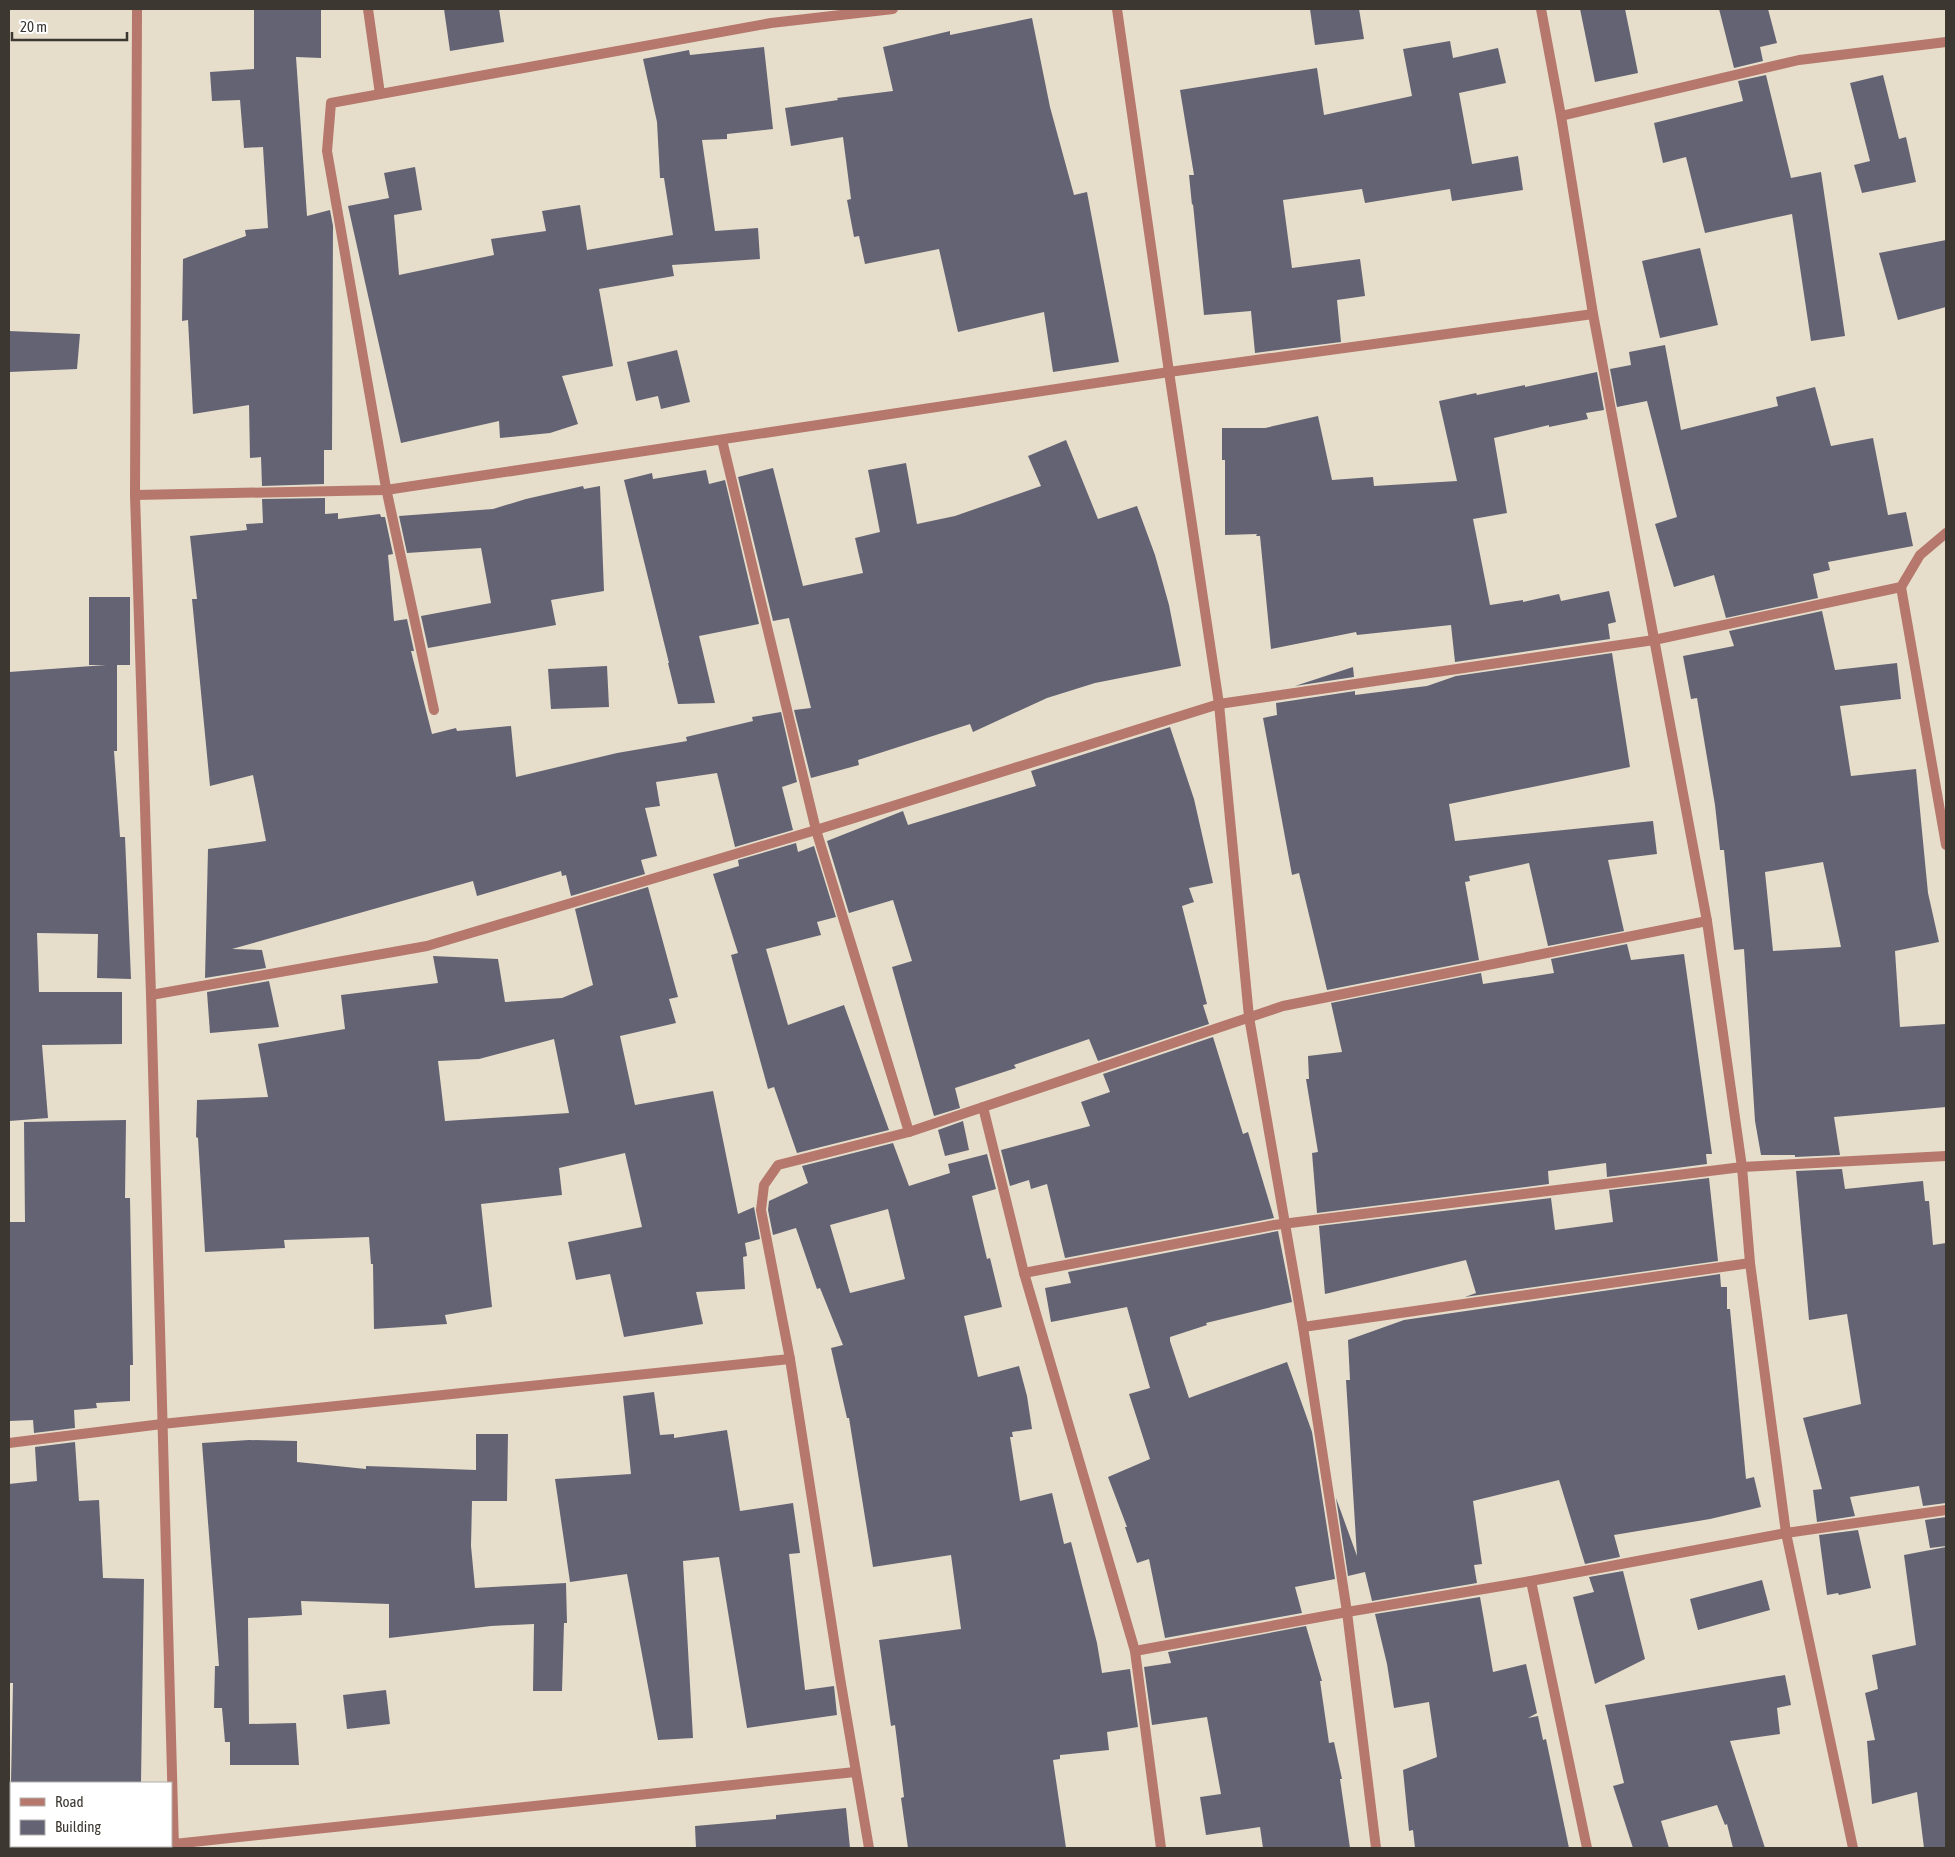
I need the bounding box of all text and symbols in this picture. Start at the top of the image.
scale bar [12,10,128,42]
text: 20 m [20,18,47,35]
legend [10,1782,172,1847]
text: Road [55,1793,84,1810]
text: Building [55,1818,101,1835]

